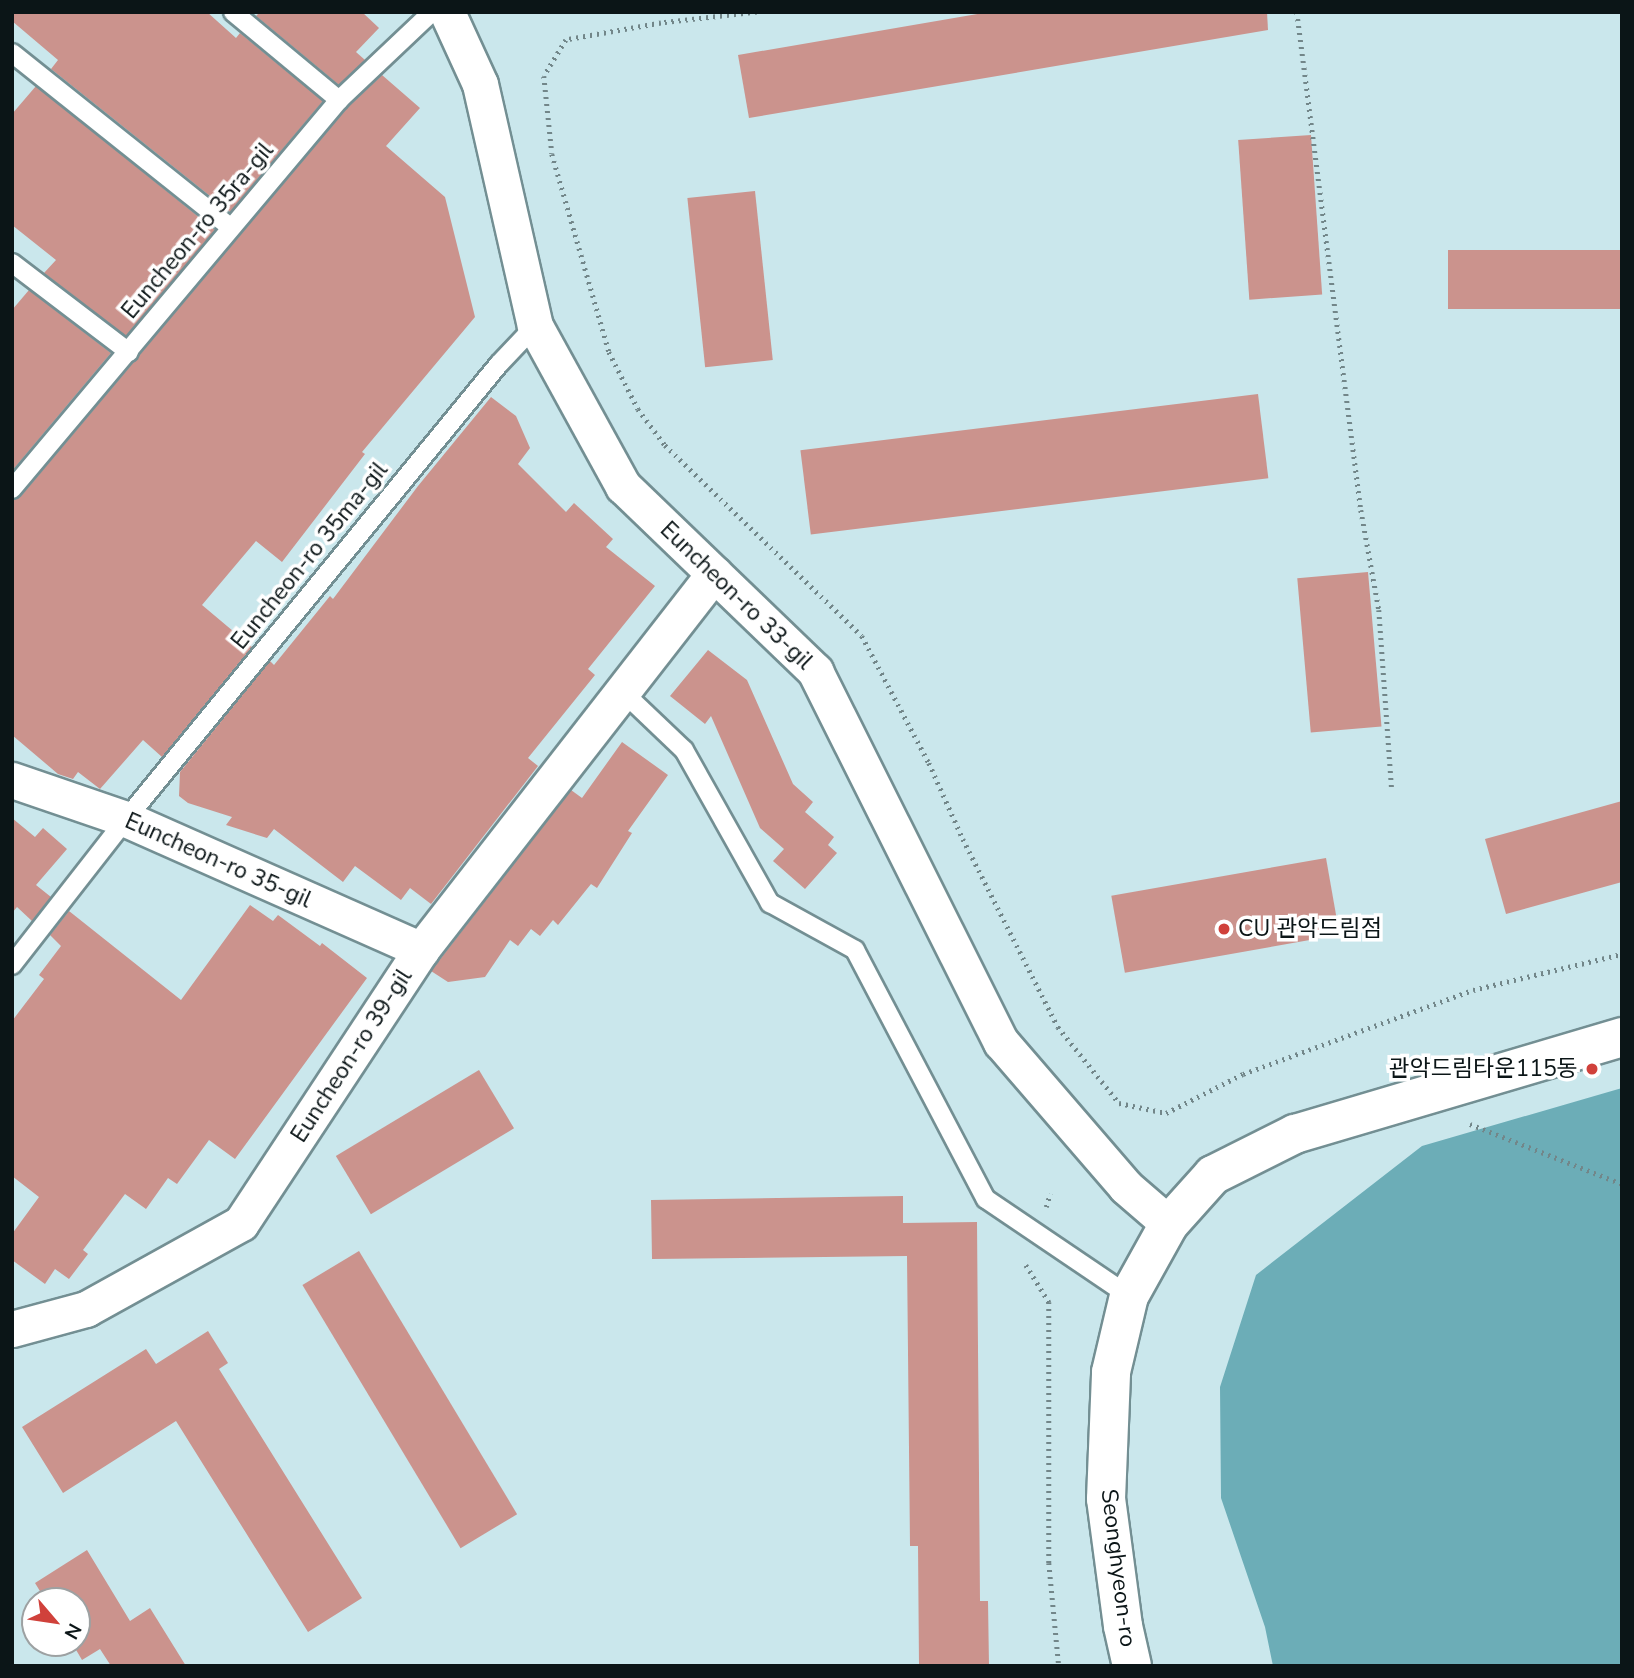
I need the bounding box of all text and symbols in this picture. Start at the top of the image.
street label: Euncheon-ro 35ra-gil [116,137,280,325]
street label: Euncheon-ro 35ma-gil [226,457,394,655]
street label: Euncheon-ro 33-gil [654,516,818,676]
street label: Euncheon-ro 35-gil [121,808,315,914]
place label: CU 관악드림점 [1238,915,1382,943]
marker: CU 관악드림점 [1216,921,1232,937]
street label: Euncheon-ro 39-gil [286,964,418,1148]
place label: 관악드림타운115동 [1388,1055,1578,1083]
marker: 관악드림타운115동 [1584,1061,1600,1077]
street label: Seonghyeon-ro [1095,1487,1141,1649]
north arrow [21,1587,91,1657]
text: N [58,1619,87,1644]

